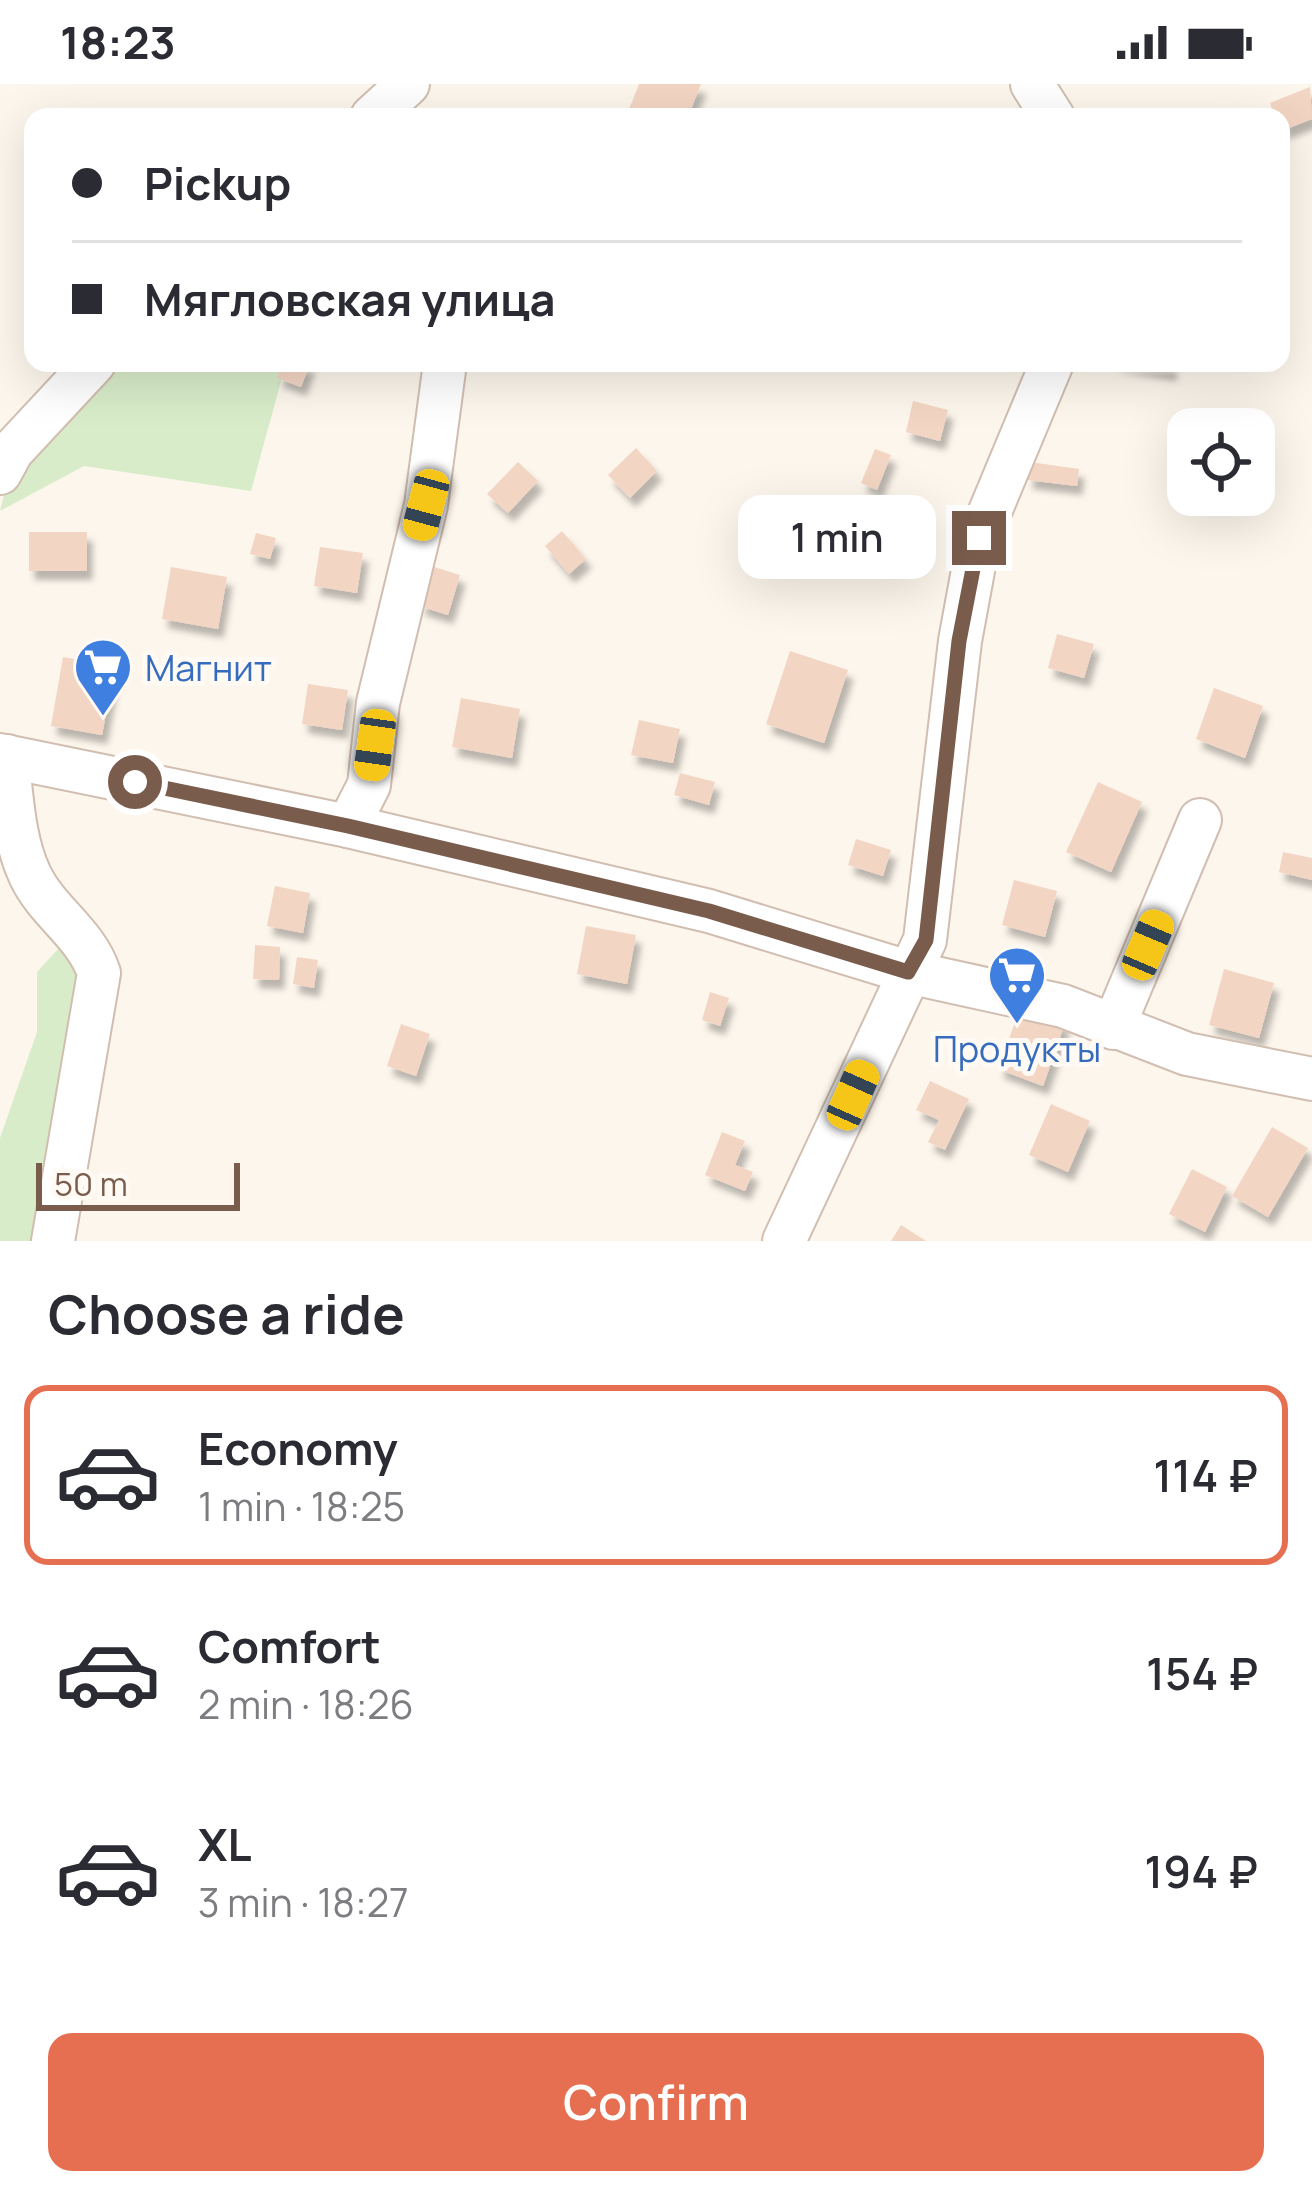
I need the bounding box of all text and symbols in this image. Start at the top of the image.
text: 18:23 [60,11,176,73]
text: Pickup [144,152,291,214]
text: Мягловская улица [144,268,556,330]
map controls [1167,408,1275,516]
button: locate [1167,408,1275,516]
car [399,466,453,544]
callout: 1 min [739,496,937,580]
text: 1 min [791,510,883,564]
route end [952,511,1006,565]
supermarket icon: Магнит [72,636,134,718]
place label: Магнит [145,643,272,692]
car [352,707,398,783]
route start [108,755,162,809]
car [1117,905,1179,985]
supermarket icon: Продукты [986,944,1048,1026]
place label: Продукты [933,1024,1101,1073]
car [822,1055,884,1135]
scale bar [36,1157,240,1210]
text: 50 m [54,1161,128,1206]
text: Choose a ride [48,1276,405,1350]
text: Economy [198,1417,398,1479]
icon: car [54,1421,162,1529]
text: 114 ₽ [1153,1444,1258,1506]
text: 1 min · 18:25 [198,1479,405,1533]
text: Comfort [198,1615,381,1677]
icon: car [54,1619,162,1727]
text: 154 ₽ [1146,1642,1258,1704]
text: 2 min · 18:26 [198,1677,414,1731]
text: XL [198,1813,252,1875]
icon: car [54,1817,162,1925]
text: 194 ₽ [1144,1840,1258,1902]
text: 3 min · 18:27 [198,1875,408,1929]
button: Confirm [48,2033,1264,2171]

